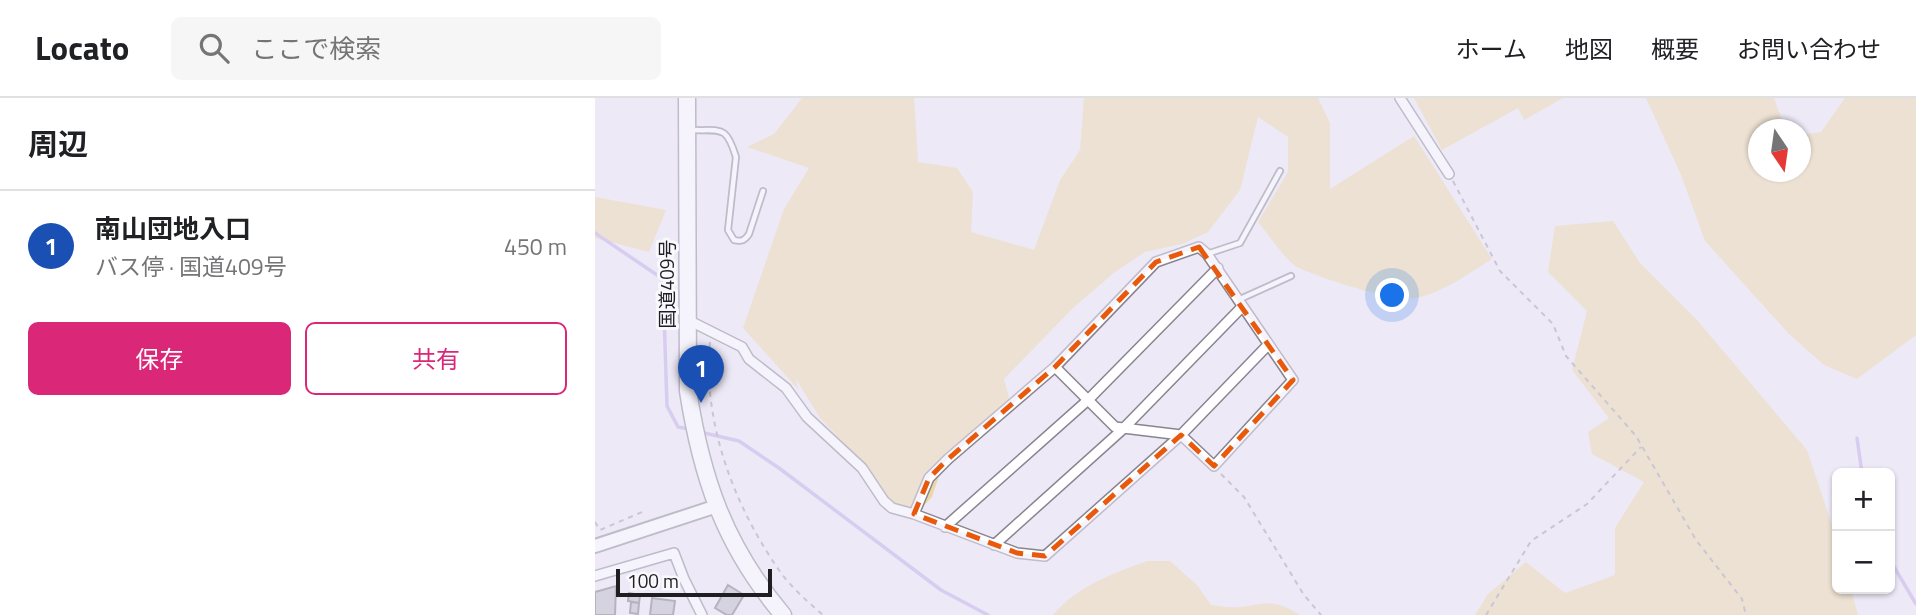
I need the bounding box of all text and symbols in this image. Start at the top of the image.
search box [171,17,661,80]
text: Locato [35,23,129,73]
icon: search [195,29,233,67]
text: ここで検索 [251,29,381,68]
text: ホーム [1456,31,1527,67]
text: 地図 [1565,31,1613,67]
text: 概要 [1651,31,1699,67]
text: お問い合わせ [1737,31,1881,67]
north arrow [1748,119,1811,182]
text: 周辺 [28,121,88,167]
text: 南山団地入口 [95,209,251,248]
text: 1 [45,229,57,264]
text: 450 m [504,229,567,264]
street label: 国道409号 [652,240,681,328]
text: バス停 · 国道409号 [95,249,287,284]
your location [1375,278,1409,312]
button: 保存 [28,322,291,395]
button: 共有 [305,322,567,395]
pin: 1 [678,345,724,403]
map controls [1832,468,1895,594]
button: + [1832,468,1895,531]
button: − [1832,531,1895,594]
scale bar [616,566,772,598]
text: 100 m [627,566,679,595]

